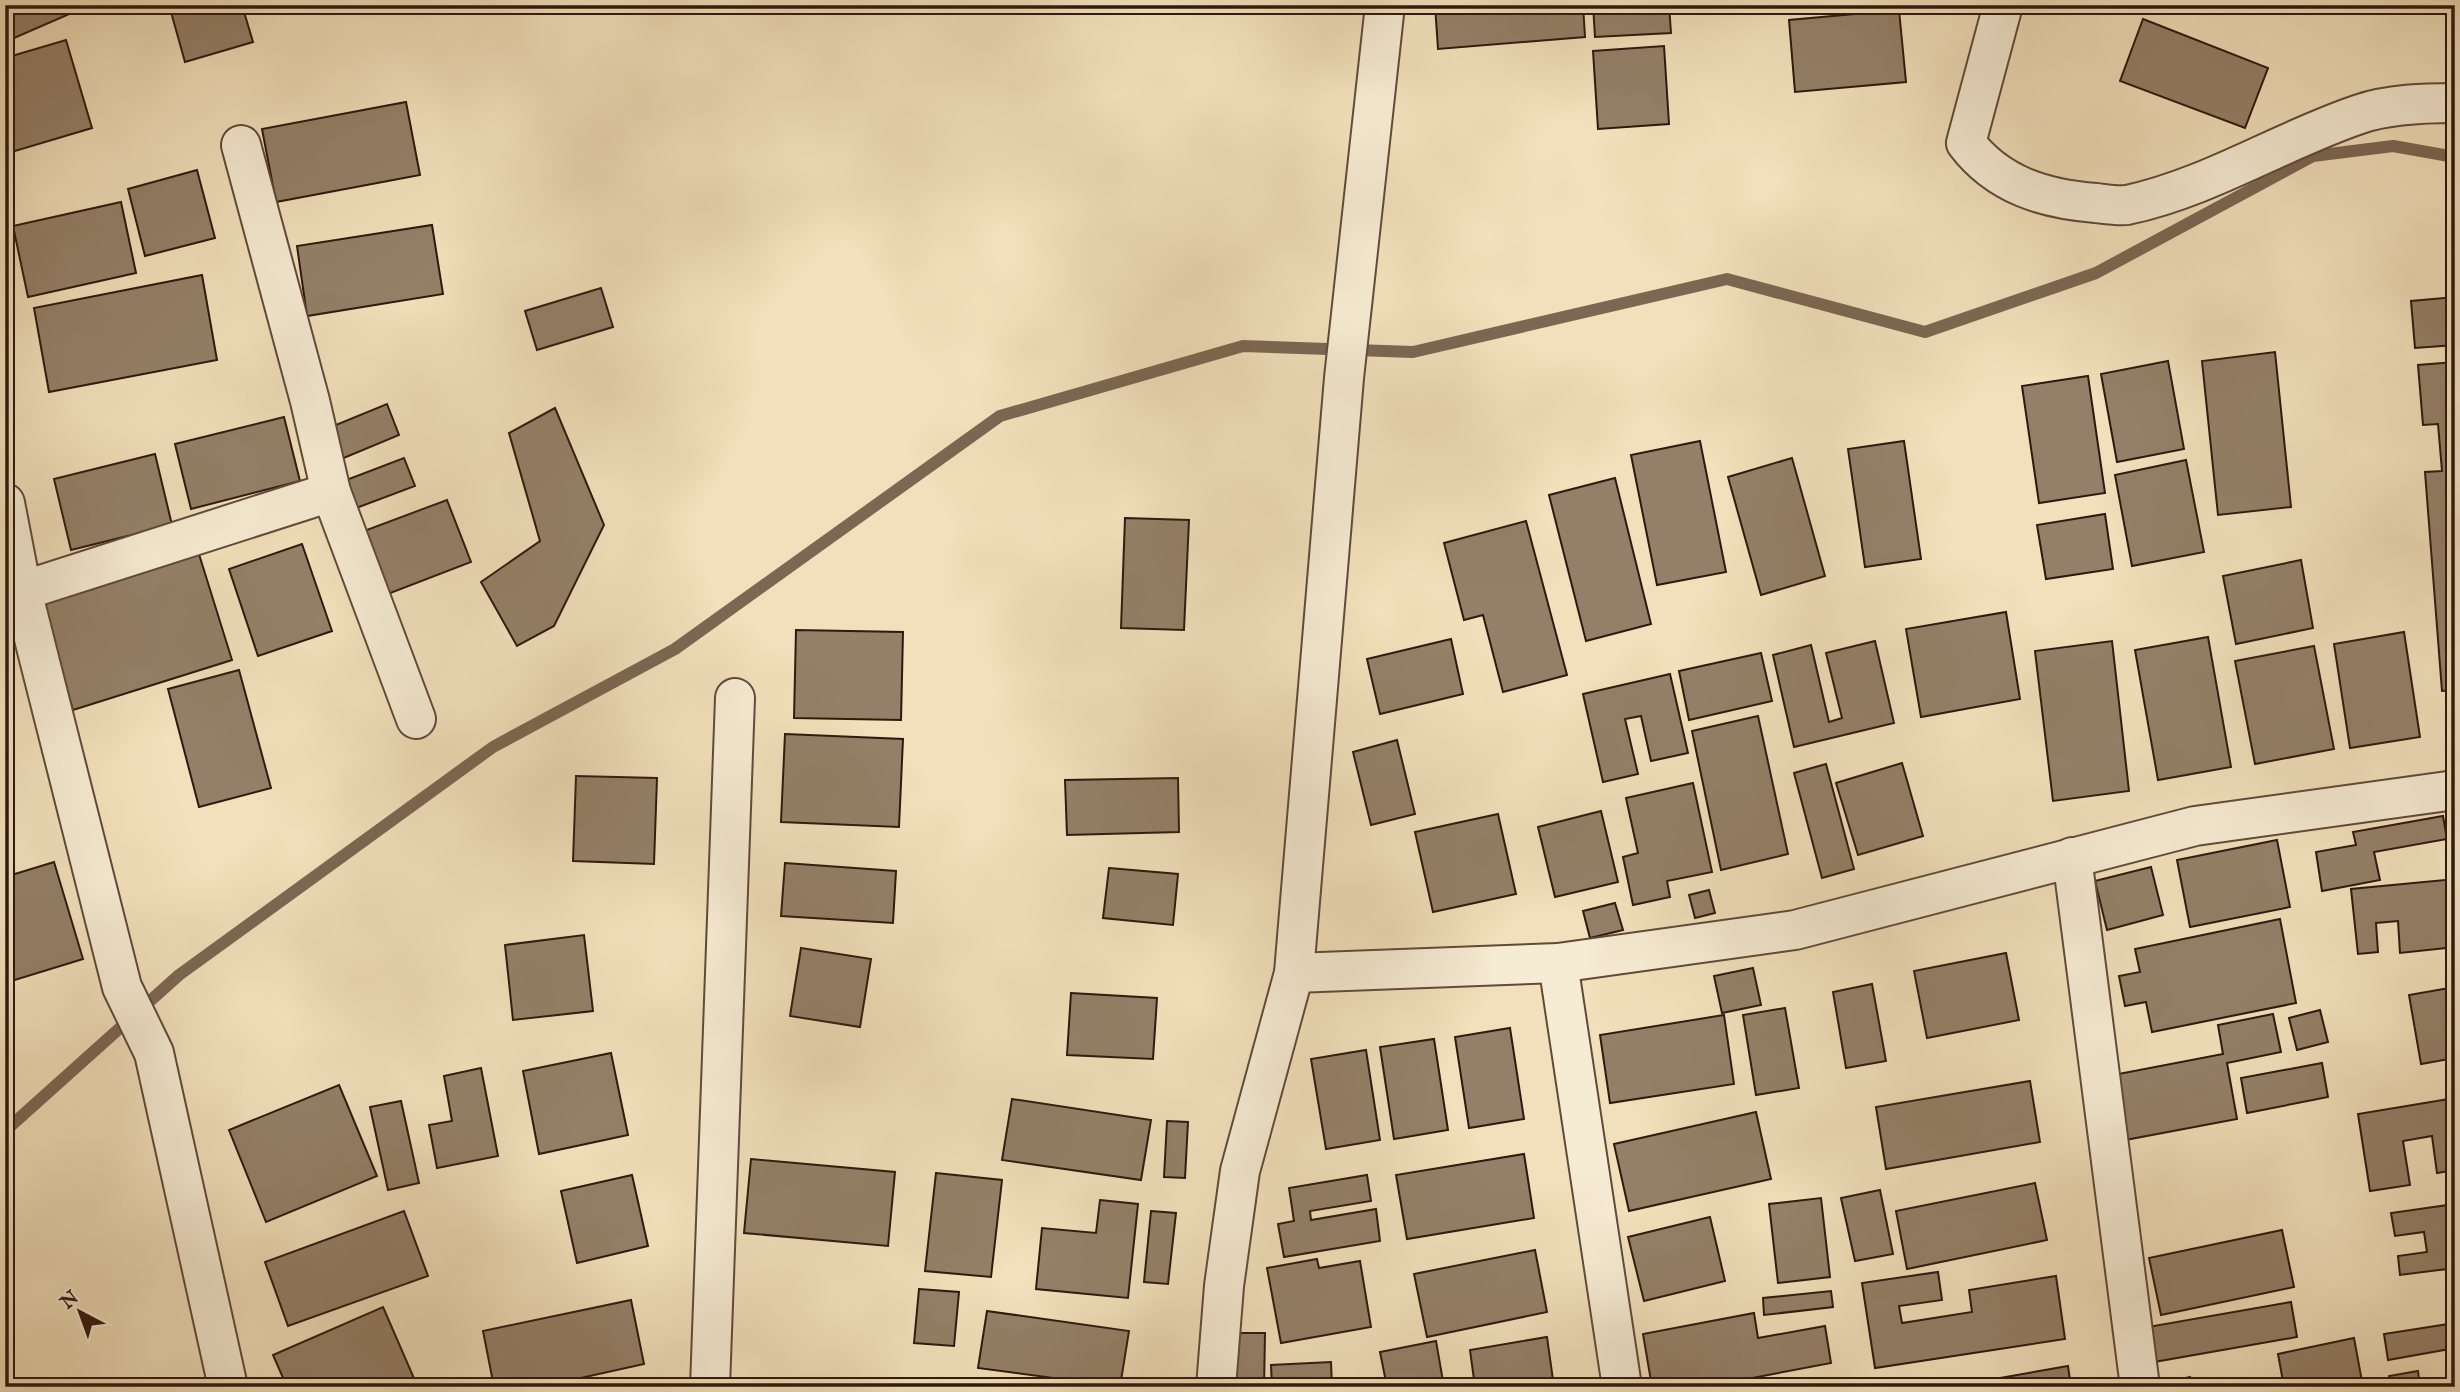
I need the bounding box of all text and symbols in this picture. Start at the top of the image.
north arrow [46,1276,116,1346]
text: N [55,1286,85,1316]

